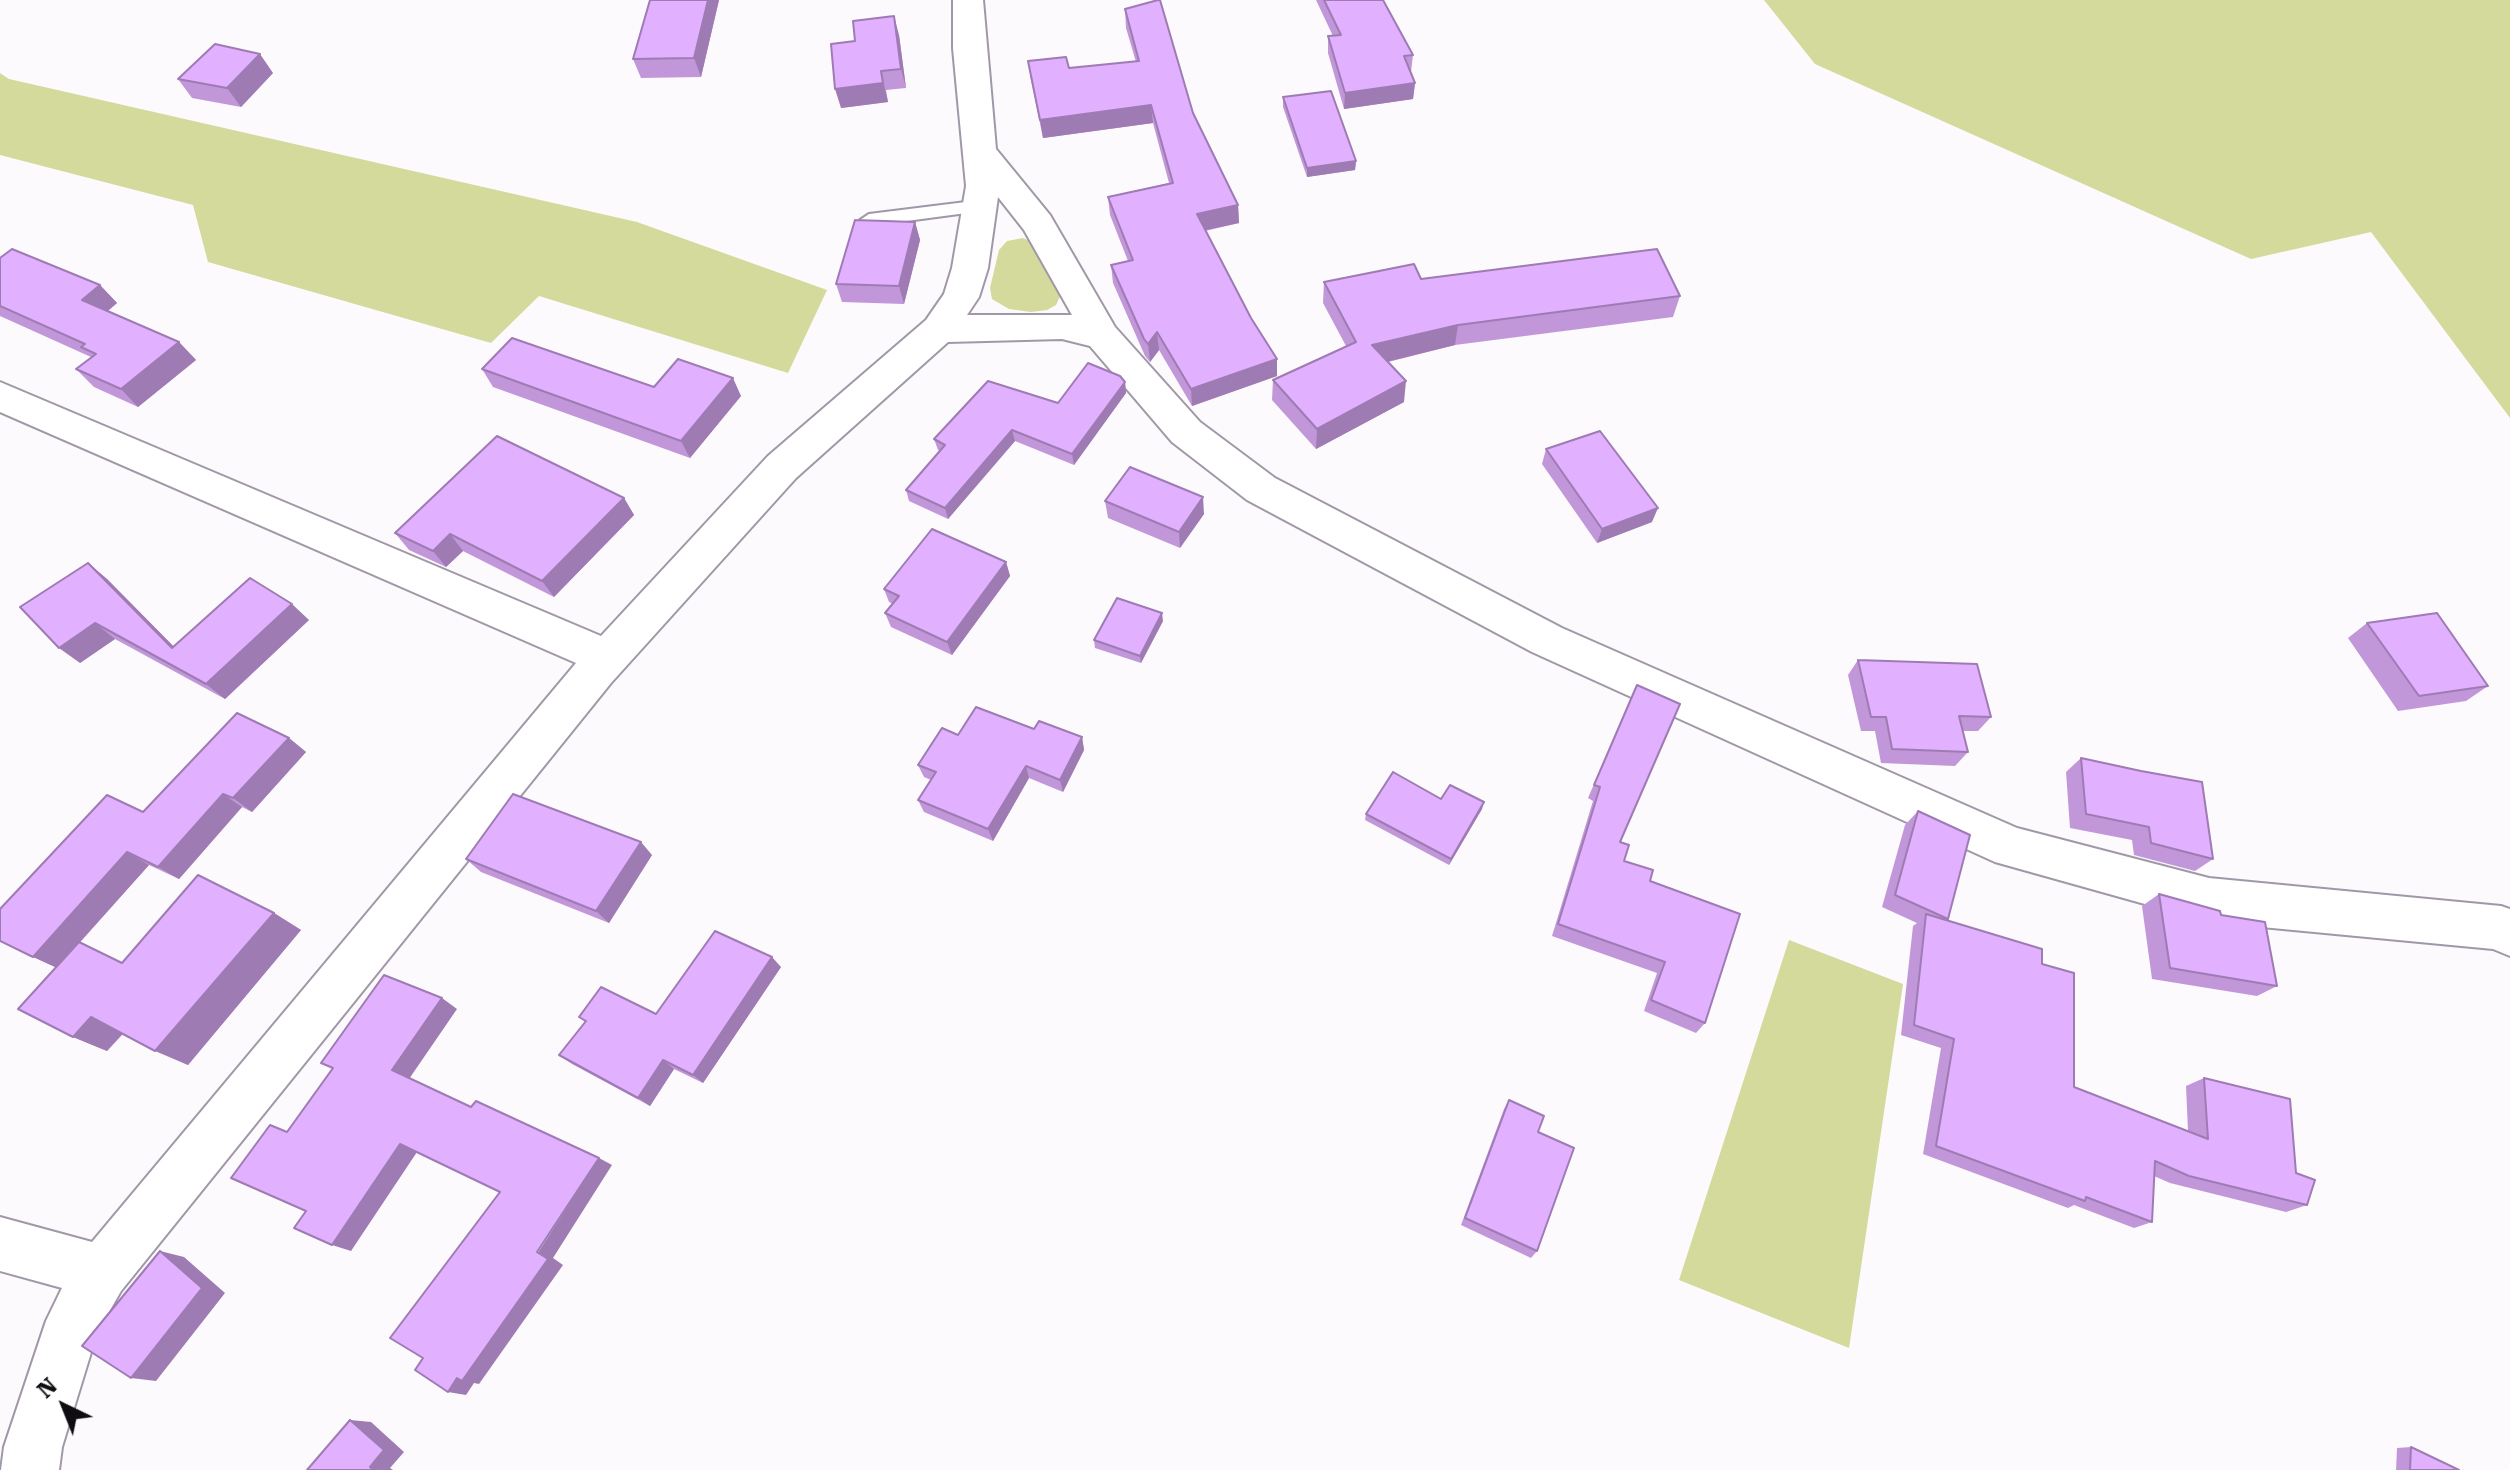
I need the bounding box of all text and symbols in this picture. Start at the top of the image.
north arrow [24,1366,104,1446]
text: N [33,1373,62,1403]

